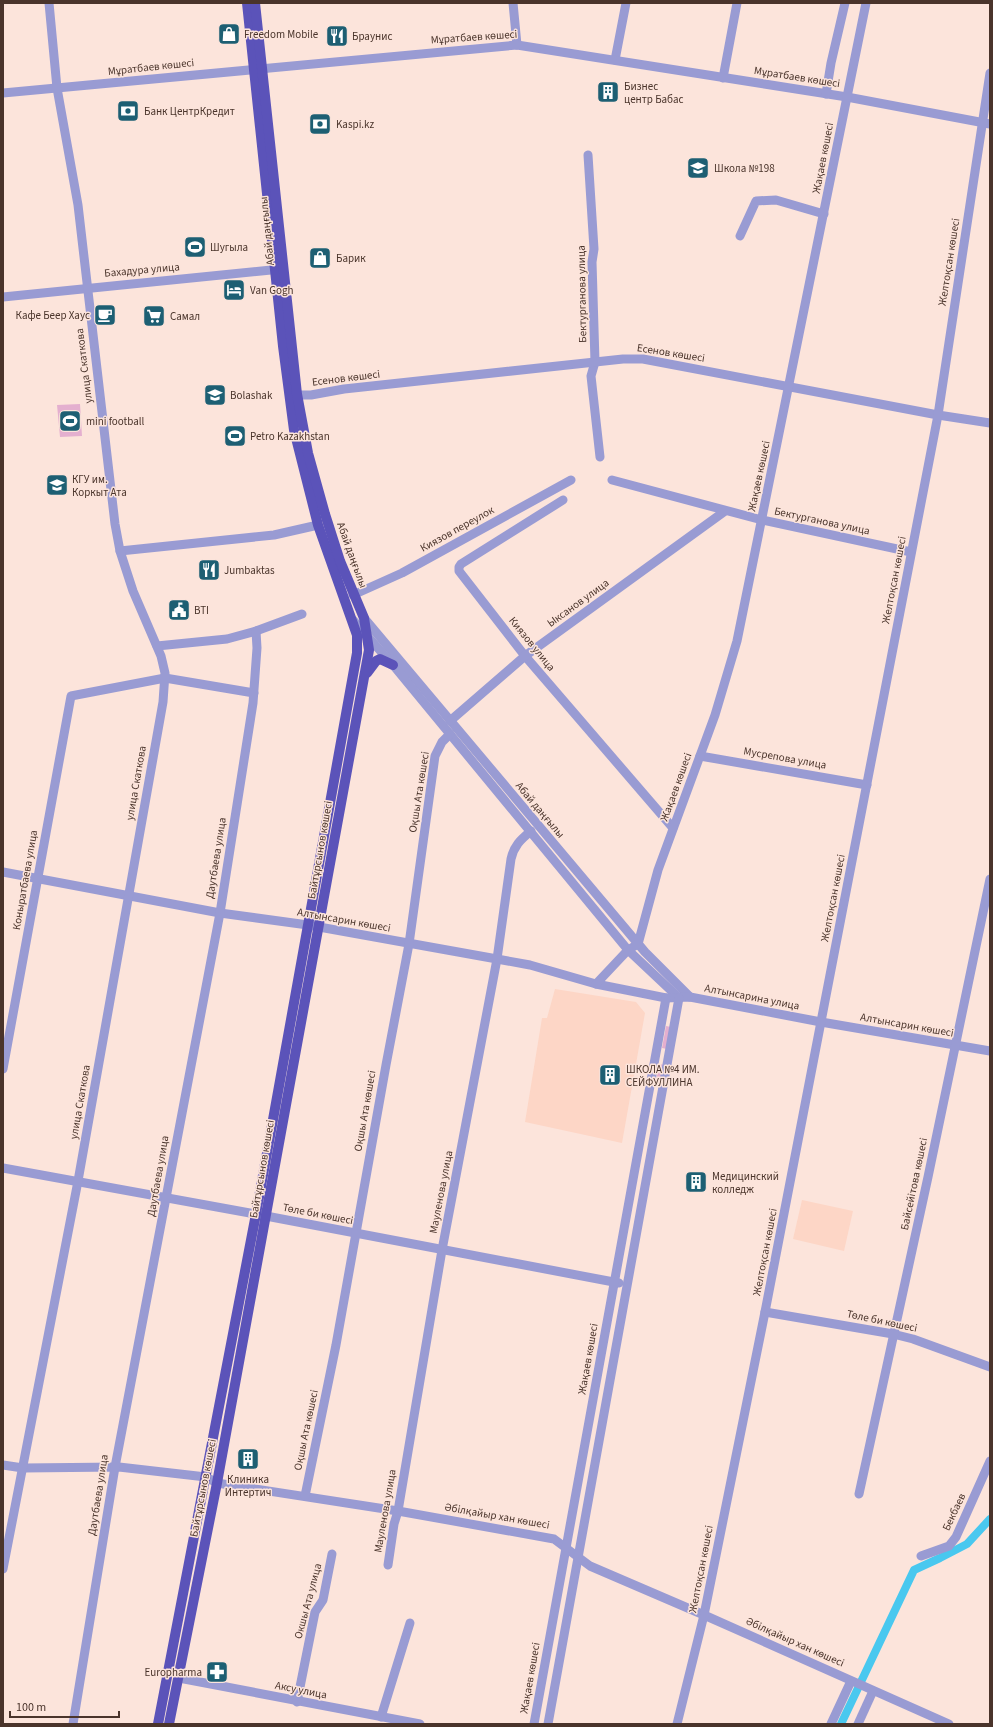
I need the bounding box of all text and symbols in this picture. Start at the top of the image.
shop icon: Freedom Mobile [216,21,242,47]
restaurant icon: Браунис [324,23,350,49]
street label: Мұратбаев көшесі [430,26,518,48]
place label: Freedom Mobile [244,27,319,42]
place label: Браунис [352,29,392,44]
street label: Мұратбаев көшесі [107,55,195,79]
street label: Мұратбаев көшесі [753,63,841,91]
building icon: Бизнес центр Бабас [595,79,621,105]
place label: Бизнес центр Бабас [624,79,684,107]
bank icon: Банк ЦентрКредит [115,98,141,124]
place label: Банк ЦентрКредит [144,104,235,119]
bank icon: Kaspi.kz [307,111,333,137]
place label: Kaspi.kz [336,117,374,132]
street label: Жақаев көшесі [809,121,837,195]
school or university icon: Школа №198 [685,155,711,181]
place label: Школа №198 [714,161,775,176]
street label: Абай даңғылы [256,196,278,266]
street label: Желтоқсан көшесі [935,217,963,307]
sports icon: Шугыла [182,234,208,260]
place label: Шугыла [210,240,248,255]
shop icon: Барик [307,245,333,271]
street label: Бектурганова улица [574,245,590,343]
place label: Барик [336,251,366,266]
street label: Бахадура улица [104,259,180,281]
hotel icon: Van Gogh [221,277,247,303]
place label: Van Gogh [250,283,293,298]
cafe icon: Кафе Беер Хаус [92,302,118,328]
supermarket icon: Самал [141,303,167,329]
place label: Кафе Беер Хаус [16,308,90,323]
place label: Самал [170,309,200,324]
street label: улица Скаткова [72,328,96,404]
street label: Есенов көшесі [636,340,706,366]
street label: Есенов көшесі [311,366,381,390]
school or university icon: Bolashak [202,382,228,408]
place label: Bolashak [230,388,273,403]
sports icon: mini football [57,408,83,434]
place label: mini football [86,414,145,429]
sports icon: Petro Kazakhstan [222,423,248,449]
place label: Petro Kazakhstan [250,429,330,444]
street label: Жақаев көшесі [744,439,774,513]
school or university icon: КГУ им. Коркыт Ата [44,472,70,498]
place label: КГУ им. Коркыт Ата [72,472,127,500]
street label: Киязов переулок [417,502,497,556]
street label: Бектурганова улица [773,504,871,538]
street label: Абай даңғылы [333,520,371,590]
street label: Желтоқсан көшесі [878,535,910,625]
restaurant icon: Jumbaktas [196,557,222,583]
place label: Jumbaktas [224,563,275,578]
street label: Ыксанов улица [544,575,612,631]
public building icon: BTI [166,597,192,623]
place label: BTI [194,603,209,618]
street label: Киязов улица [505,614,559,674]
street label: Мусрепова улица [742,743,828,773]
street label: улица Скаткова [122,745,150,821]
street label: Оқшы Ата көшесі [405,750,433,834]
street label: Жақаев көшесі [657,751,695,823]
street label: Абай даңғылы [512,779,568,841]
street label: Байтұрсынов көшесі [304,800,336,900]
street label: Даутбаева улица [202,816,230,900]
street label: Коныратбаева улица [9,829,41,931]
street label: Желтоқсан көшесі [817,853,849,943]
street label: Алтынсарин көшесі [296,904,392,936]
street label: Алтынсарина улица [703,980,801,1014]
street label: Алтынсарин көшесі [859,1009,955,1041]
building icon: ШКОЛА №4 ИМ. СЕЙФУЛЛИНА [597,1062,623,1088]
place label: ШКОЛА №4 ИМ. СЕЙФУЛЛИНА [626,1062,700,1090]
street label: улица Скаткова [66,1064,94,1140]
street label: Оқшы Ата көшесі [350,1069,380,1153]
street label: Байтұрсынов көшесі [246,1119,278,1219]
street label: Даутбаева улица [144,1134,172,1218]
street label: Байсейітова көшесі [897,1136,931,1232]
street label: Мауленова улица [426,1149,456,1235]
building icon: Медицинский колледж [683,1169,709,1195]
place label: Медицинский колледж [712,1169,779,1197]
street label: Төле би көшесі [281,1200,355,1228]
street label: Желтоқсан көшесі [749,1207,781,1297]
street label: Төле би көшесі [845,1306,919,1336]
street label: Жақаев көшесі [574,1322,602,1396]
street label: Оқшы Ата көшесі [290,1388,322,1472]
street label: Байтұрсынов көшесі [186,1438,220,1538]
building icon: Клиника Интертич [235,1446,261,1472]
street label: Даутбаева улица [84,1453,112,1537]
street label: Мауленова улица [370,1468,400,1554]
place label: Клиника Интертич [225,1472,271,1500]
street label: Бекбаев [939,1490,969,1533]
street label: Әбілқайыр хан көшесі [443,1499,551,1533]
street label: Желтоқсан көшесі [685,1524,717,1614]
street label: Окшы Ата улица [291,1561,325,1641]
street label: Әбілқайыр хан көшесі [743,1614,847,1670]
street label: Жақаев көшесі [516,1641,544,1715]
pharmacy icon: Europharma [204,1659,230,1685]
place label: Europharma [144,1665,202,1680]
street label: Аксу улица [274,1678,328,1702]
scale bar [10,1693,119,1719]
text: 100 m [16,1699,46,1716]

